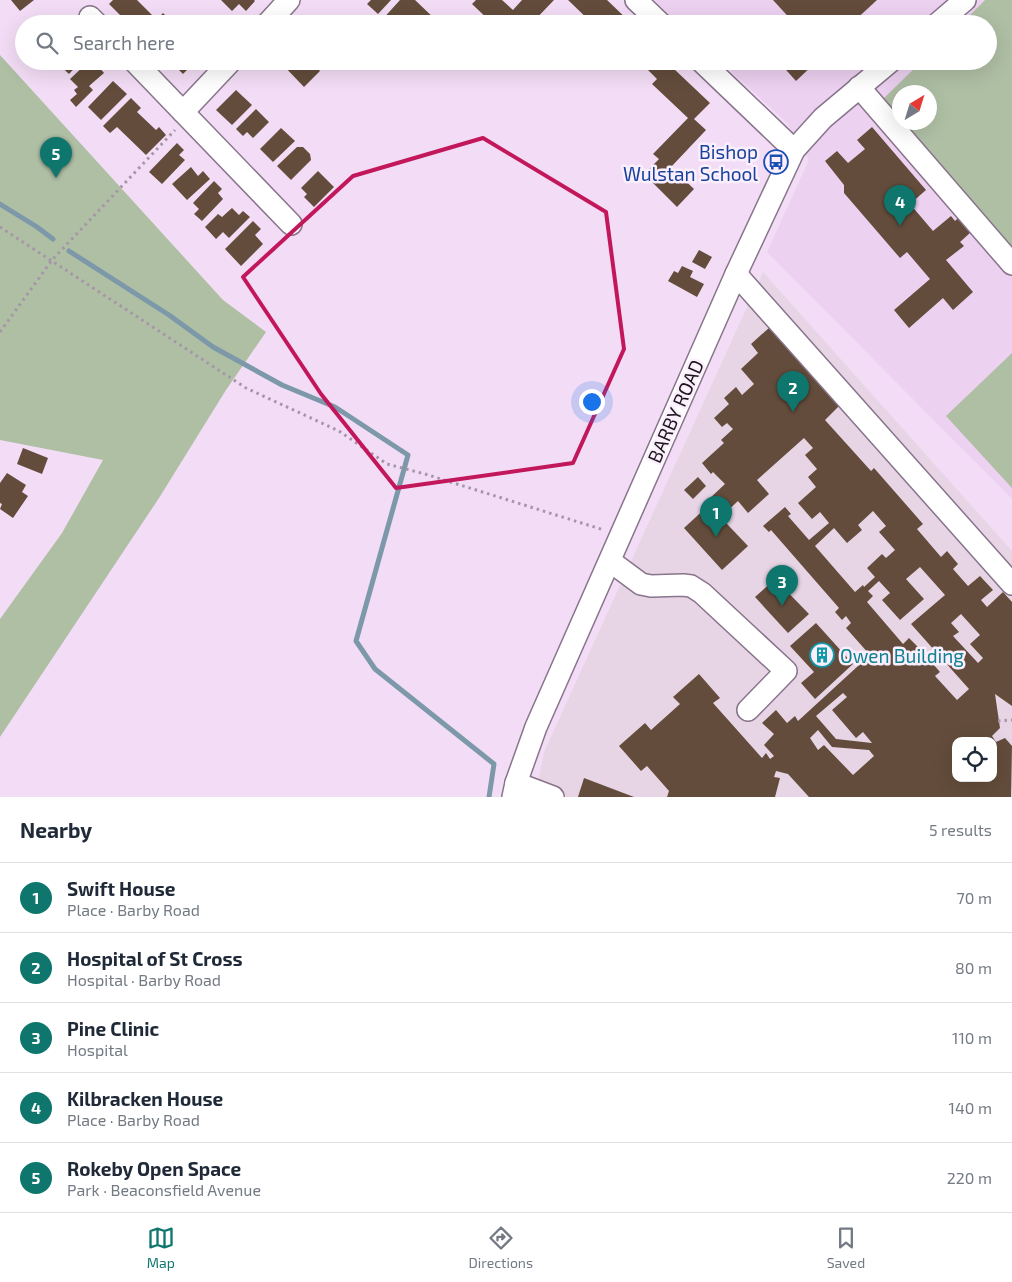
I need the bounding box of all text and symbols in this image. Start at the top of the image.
search box [15,15,997,70]
icon: search [33,29,61,57]
text: Search here [73,31,175,54]
north arrow [892,85,937,130]
pin: 5 [40,137,72,178]
place label: Bishop Wulstan School [623,140,758,185]
bus stop icon: Bishop Wulstan School [763,149,789,175]
pin: 4 [884,185,916,226]
street label: BARBY ROAD [642,356,708,466]
pin: 2 [777,371,809,412]
your location [579,389,605,415]
pin: 1 [700,496,732,537]
pin: 3 [766,565,798,606]
building icon: Owen Building [809,642,835,668]
place label: Owen Building [840,644,964,667]
map controls [952,737,997,782]
button: locate [952,737,997,782]
text: Nearby [20,817,92,842]
text: 5 results [929,820,992,839]
text: Swift House [67,877,175,900]
text: 1 [33,888,39,907]
text: 70 m [957,888,992,907]
text: Place · Barby Road [67,900,200,919]
text: Hospital of St Cross [67,947,243,970]
text: 2 [31,958,41,977]
text: 80 m [955,958,992,977]
text: Hospital · Barby Road [67,970,221,989]
text: Pine Clinic [67,1017,159,1040]
text: 3 [31,1028,41,1047]
text: 110 m [952,1028,992,1047]
text: Hospital [67,1040,128,1059]
text: Kilbracken House [67,1087,223,1110]
text: 4 [31,1098,41,1117]
text: 140 m [949,1098,992,1117]
text: Place · Barby Road [67,1110,200,1129]
text: Rokeby Open Space [67,1157,241,1180]
text: 5 [32,1168,40,1187]
text: 220 m [947,1168,992,1187]
text: Park · Beaconsfield Avenue [67,1180,261,1199]
tab: Map [147,1224,175,1271]
tab: Directions [469,1224,533,1271]
tab: Saved [827,1224,865,1271]

